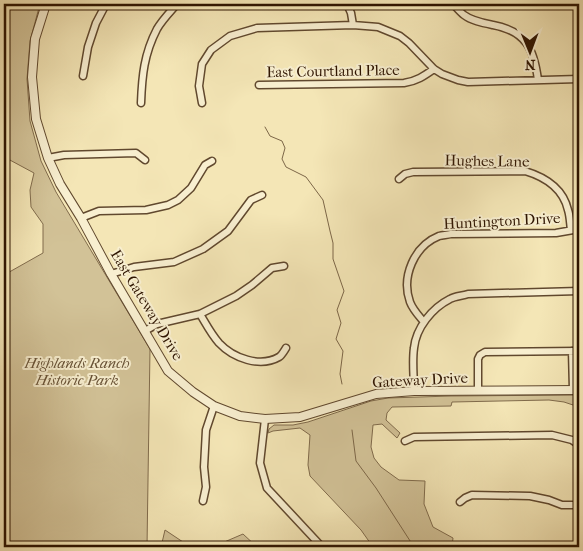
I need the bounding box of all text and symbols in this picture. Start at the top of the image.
north arrow [506,28,556,78]
text: N [524,56,536,73]
street label: East Courtland Place [266,61,400,81]
street label: Hughes Lane [444,151,530,171]
street label: Huntington Drive [443,209,561,233]
street label: East Gateway Drive [107,246,187,364]
park label: Highlands Ranch Historic Park [23,354,130,389]
street label: Gateway Drive [372,368,469,391]

